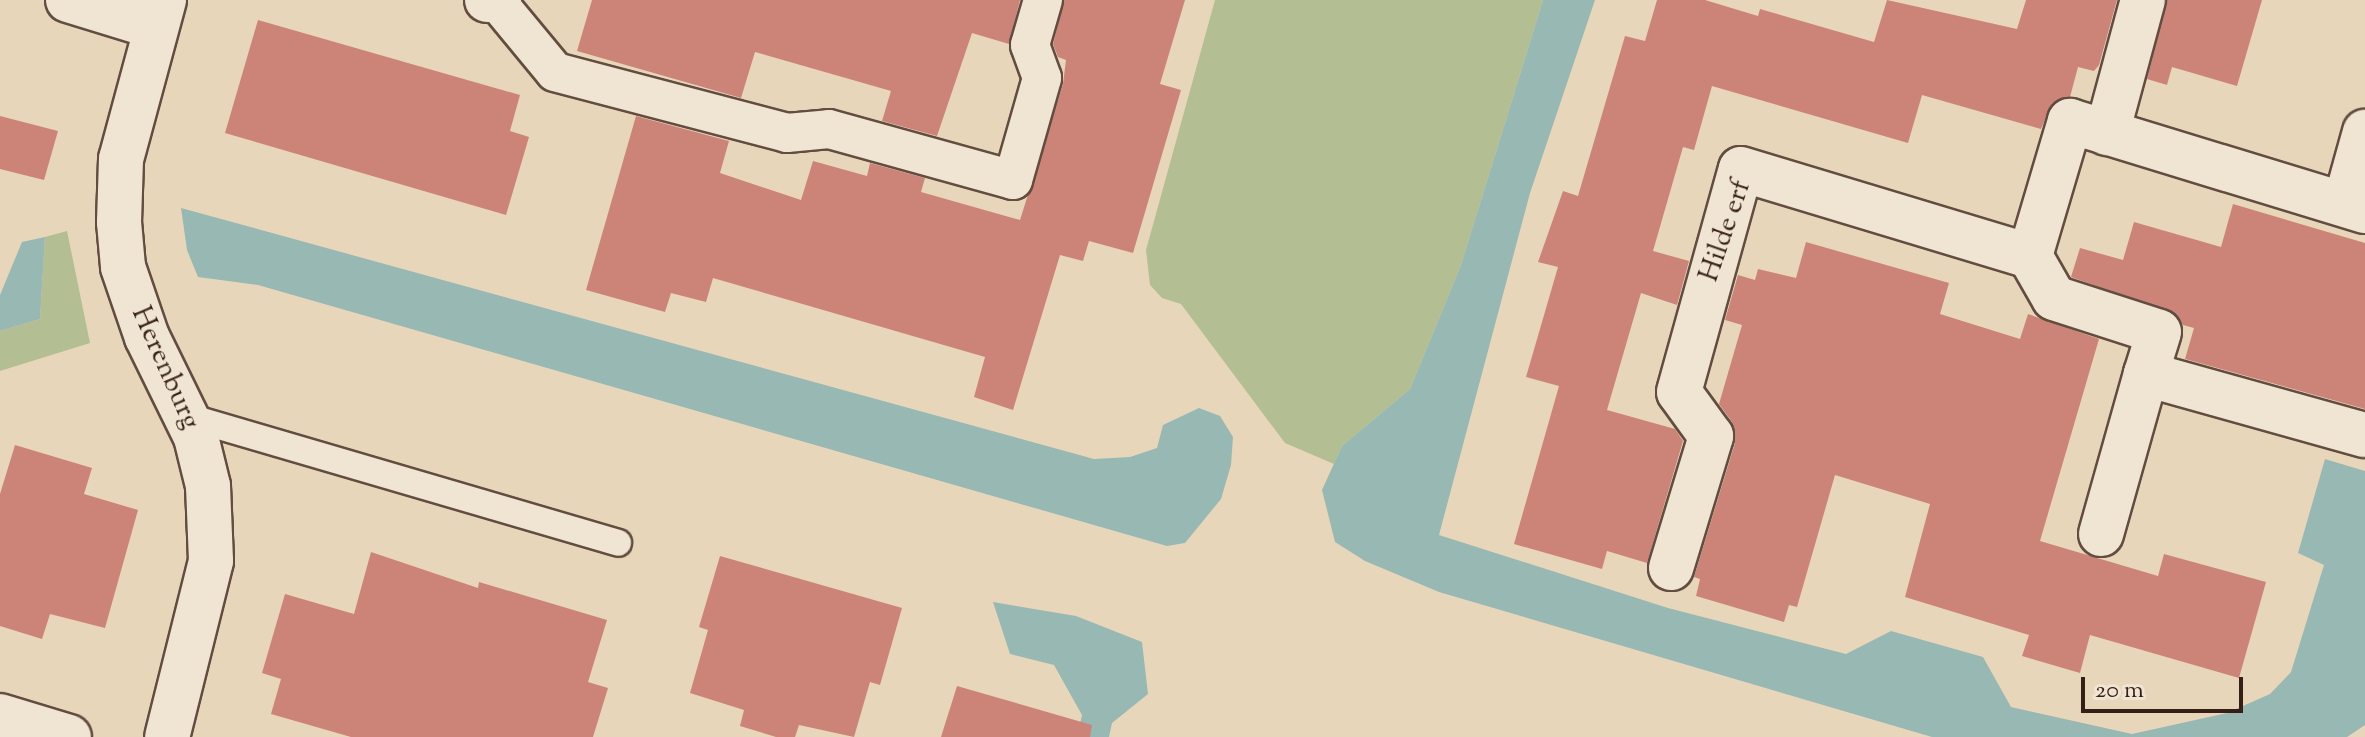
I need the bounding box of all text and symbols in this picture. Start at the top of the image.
street label: Hilde erf [1693,176,1759,286]
street label: Herenburg [123,302,207,434]
scale bar [2085,661,2247,711]
text: 20 m [2095,674,2144,708]

